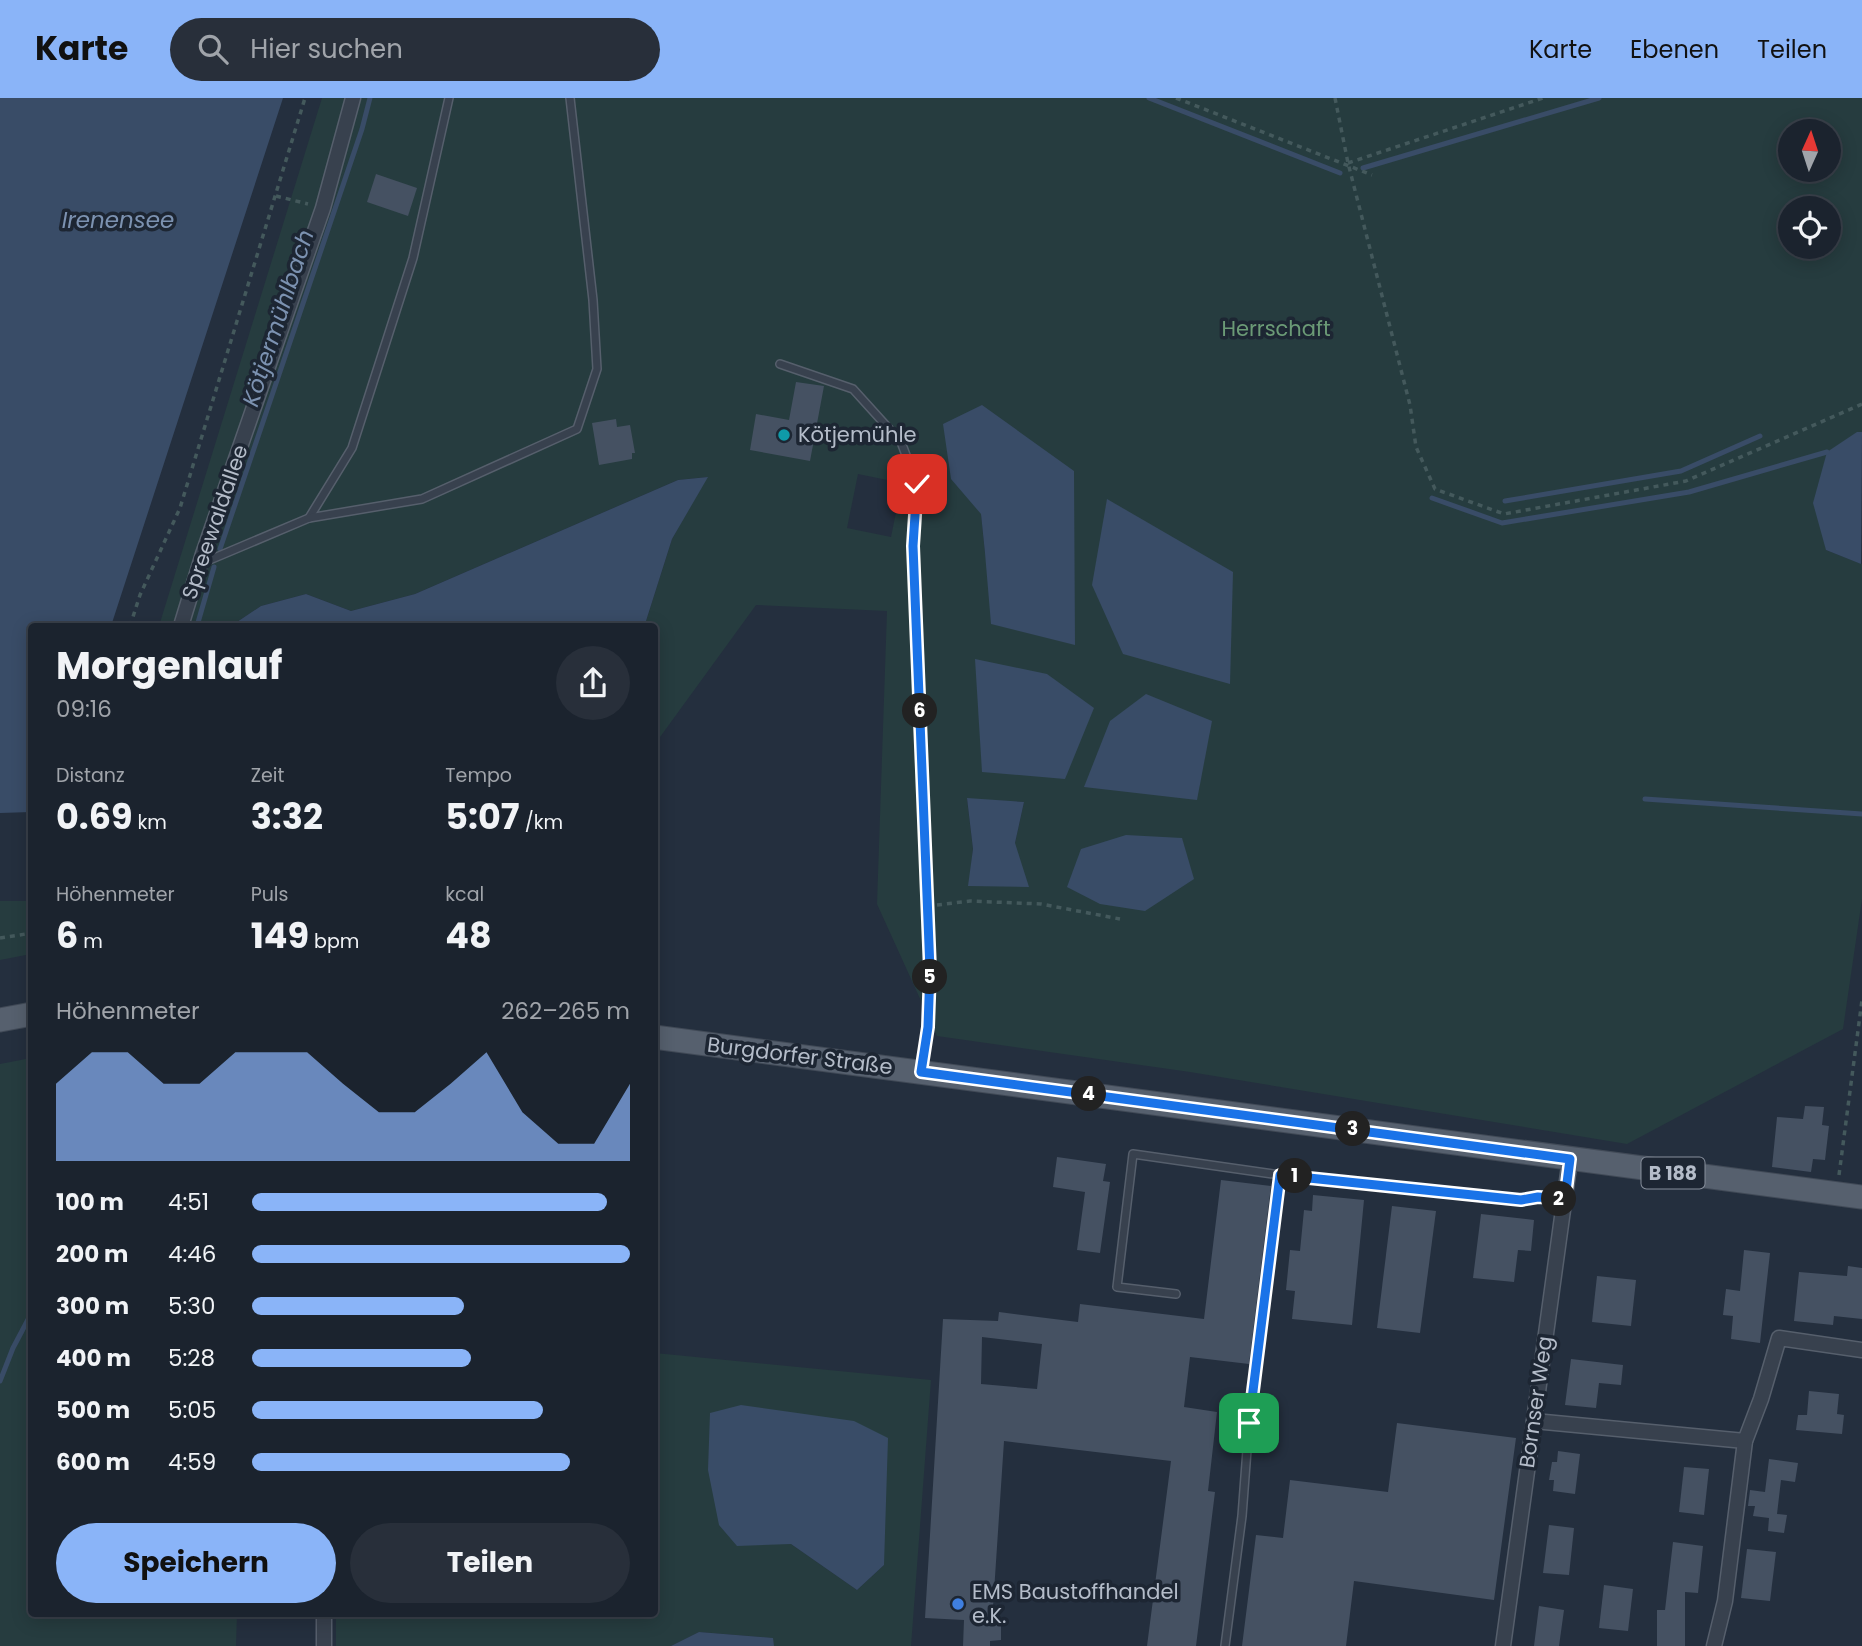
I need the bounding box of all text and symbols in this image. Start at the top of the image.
search box [170,18,660,81]
text: Karte [35,25,128,72]
icon: search [194,30,232,68]
text: Hier suchen [250,31,403,67]
text: Karte [1529,33,1592,66]
text: Ebenen [1630,33,1719,66]
text: Teilen [1757,33,1827,66]
north arrow [1778,119,1841,182]
map controls [1778,119,1841,259]
button: locate [1778,196,1841,259]
water label: Irenensee [62,204,174,236]
water label: Kötjermühlbach [234,226,322,410]
park label: Herrschaft [1221,314,1331,343]
place label: Kötjemühle [798,420,917,449]
marker: Kötjemühle [776,427,792,443]
street label: Spreewaldallee [174,441,255,603]
pin [887,454,947,514]
icon: check [898,465,936,503]
text: Morgenlauf [56,639,282,692]
button: share [556,646,630,720]
text: 09:16 [56,693,112,725]
pin: 6 [902,694,937,728]
text: 6 [913,697,926,724]
text: Distanz [56,762,125,789]
text: Zeit [251,762,284,789]
text: Tempo [445,762,512,789]
text: 0.69 [56,792,133,841]
text: 3:32 [251,792,323,841]
text: 5:07 [445,792,520,841]
text: km [133,809,167,836]
text: /km [520,809,563,836]
text: Höhenmeter [56,881,175,908]
text: Puls [251,881,288,908]
text: kcal [445,881,484,908]
text: 6 [56,911,78,960]
text: 149 [251,911,309,960]
text: 48 [445,911,492,960]
text: m [78,928,103,955]
text: bpm [309,928,359,955]
pin: 5 [912,960,948,994]
text: 5 [923,963,936,990]
text: Höhenmeter [56,995,200,1027]
text: 262–265 m [501,995,630,1027]
street label: Burgdorfer Straße [706,1030,894,1081]
pin: 4 [1072,1076,1106,1112]
text: 4 [1082,1080,1095,1107]
pin: 3 [1336,1112,1370,1146]
text: 3 [1347,1115,1358,1142]
pin: 1 [1278,1158,1312,1194]
road number: B 188 [1642,1158,1704,1189]
text: 1 [1291,1162,1298,1189]
pin: 2 [1542,1182,1576,1216]
text: 2 [1553,1185,1564,1212]
text: 100 m [56,1186,124,1218]
text: 4:51 [168,1186,209,1218]
text: 200 m [56,1238,128,1270]
text: 4:46 [168,1238,216,1270]
text: 300 m [56,1290,129,1322]
text: 5:30 [168,1290,215,1322]
street label: Bornser Weg [1512,1334,1559,1470]
text: 400 m [56,1342,131,1374]
text: 5:28 [168,1342,215,1374]
pin [1219,1393,1279,1453]
text: 500 m [56,1394,130,1426]
text: 5:05 [168,1394,216,1426]
icon: arrive [1230,1404,1268,1442]
text: 600 m [56,1446,130,1478]
text: 4:59 [168,1446,216,1478]
button: Speichern [56,1523,336,1603]
button: Teilen [350,1523,630,1603]
place label: EMS Baustoffhandel e.K. [972,1577,1179,1630]
marker: EMS Baustoffhandel e.K. [950,1596,966,1612]

